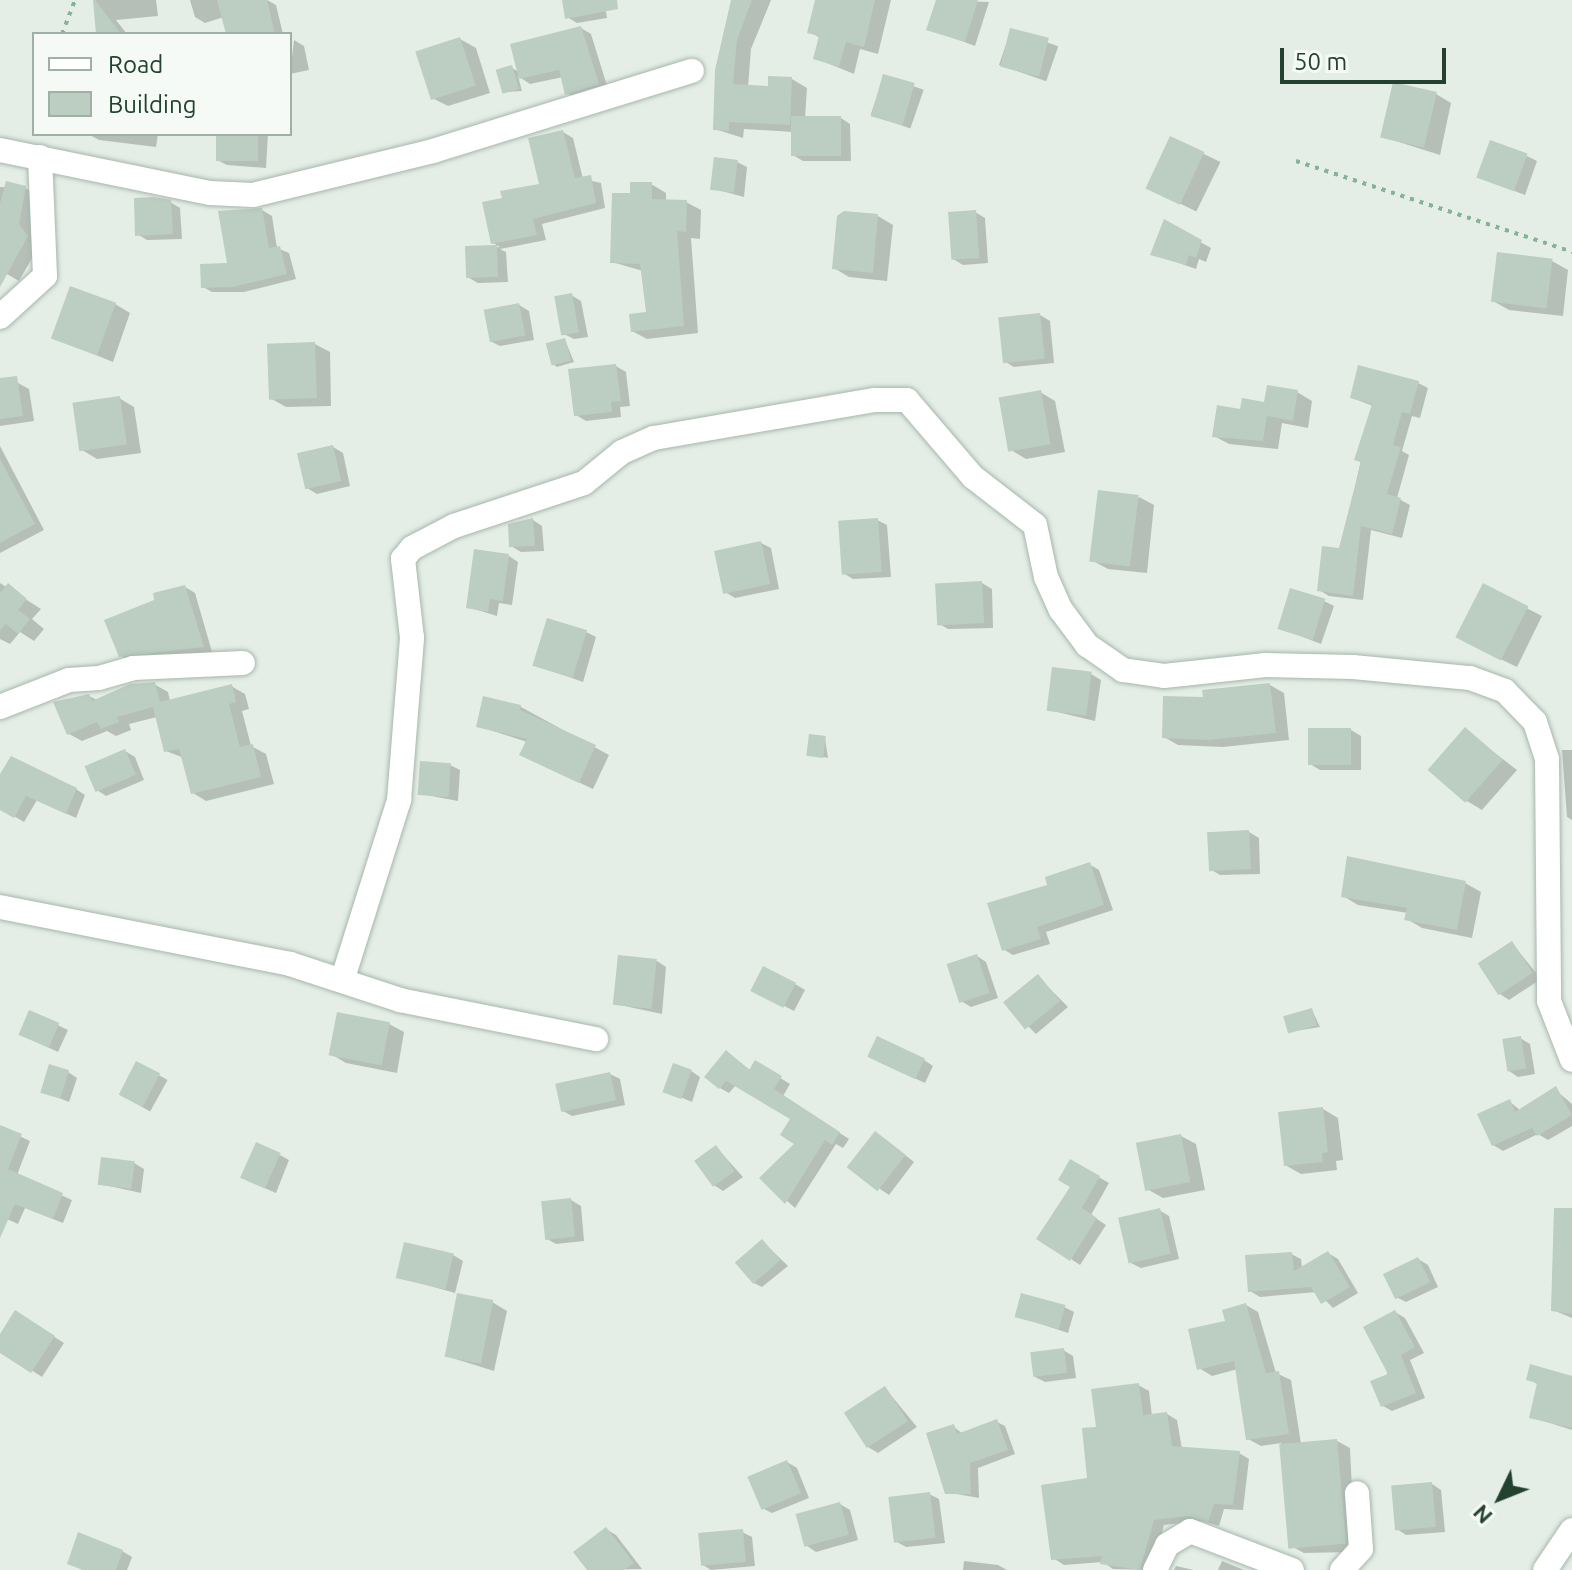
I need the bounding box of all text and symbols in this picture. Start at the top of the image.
legend [32,32,292,136]
scale bar [1284,32,1450,82]
text: 50 m [1294,48,1347,75]
text: Road [108,51,163,78]
text: Building [108,91,196,118]
north arrow [1460,1458,1540,1538]
text: N [1467,1500,1497,1529]

